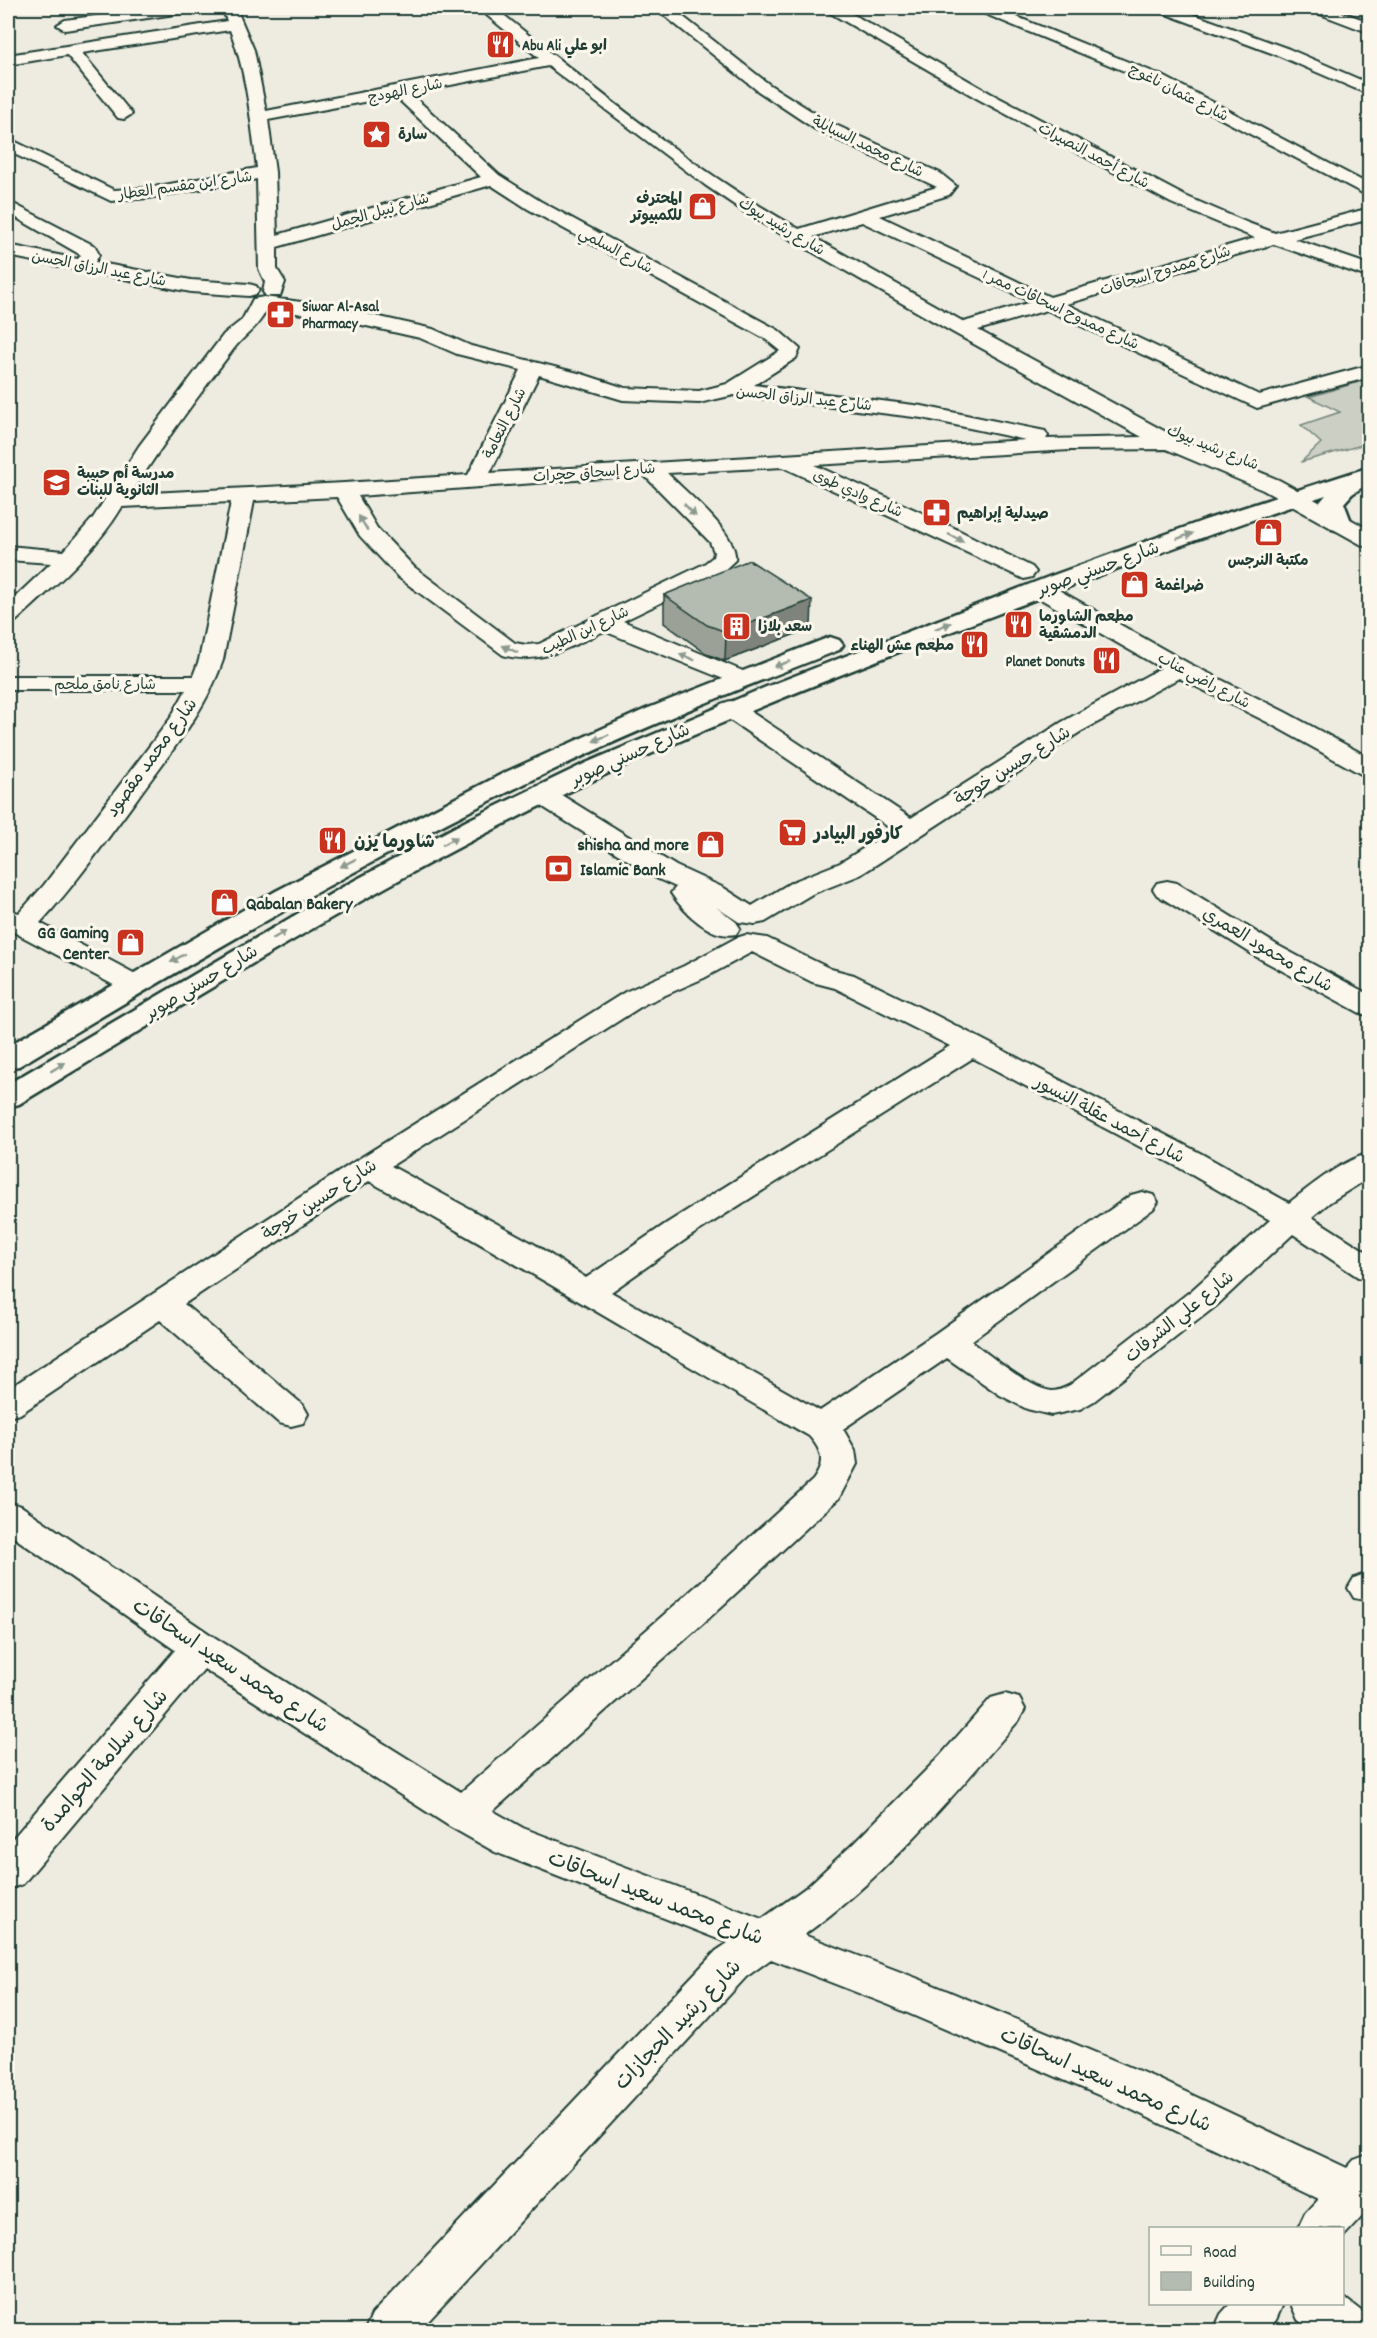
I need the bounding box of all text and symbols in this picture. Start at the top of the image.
restaurant icon: Abu Ali ابو علي [485,29,517,61]
place label: Abu Ali ابو علي [522,36,607,59]
street label: شارع عثمان ناغوج [1125,59,1232,128]
street label: شارع الهودج [366,74,445,110]
street label: شارع محمد السبايلة [808,111,927,184]
place icon: سارة [361,118,393,150]
street label: شارع أحمد النصيرات [1033,118,1153,195]
place label: سارة [398,125,427,147]
street label: شارع ابن مقسم العطار [116,167,254,207]
street label: شارع نبيل الجمل [329,188,432,237]
place label: المحترف للكمبيوتر [629,189,682,228]
shop icon: المحترف للكمبيوتر [687,191,719,223]
street label: شارع رشيد بيوك [734,193,828,262]
street label: شارع السلمي [574,223,656,280]
street label: شارع ممدوح اسحاقات [1097,242,1234,302]
street label: شارع عبد الرزاق الحسن [29,246,168,294]
street label: شارع ممدوح اسحاقات ممر 1 [978,265,1142,357]
place label: Siwar Al-Asal Pharmacy [302,297,379,336]
pharmacy icon: Siwar Al-Asal Pharmacy [265,299,297,331]
street label: شارع عبد الرزاق الحسن [735,382,873,418]
street label: شارع النعامة [479,385,533,463]
street label: شارع رشيد بيوك [1163,420,1262,477]
street label: شارع إسحاق حجرات [532,459,656,489]
place label: مدرسة أم حبيبة الثانوية للبنات [77,463,174,503]
street label: شارع وادي طوى [809,465,906,524]
school or university icon: مدرسة أم حبيبة الثانوية للبنات [40,466,72,498]
pharmacy icon: صيدلية إبراهيم [920,497,952,529]
one-way arrow [682,503,696,517]
place label: صيدلية إبراهيم [957,504,1049,526]
one-way arrow [358,515,369,531]
shop icon: مكتبة النرجس [1252,517,1284,549]
one-way arrow [1177,531,1195,541]
one-way arrow [947,533,964,542]
street label: شارع حسني صوبر [1032,537,1164,606]
place label: مكتبة النرجس [1228,551,1308,573]
shop icon: ضراغمة [1118,569,1150,601]
place label: ضراغمة [1155,576,1204,598]
street label: شارع ابن الطيب [539,602,633,662]
place label: مطعم الشاورما الدمشقية [1039,607,1134,646]
restaurant icon: مطعم الشاورما الدمشقية [1002,609,1034,641]
building icon: سعد بلازا [721,610,753,642]
place label: سعد بلازا [758,617,812,639]
one-way arrow [935,620,953,630]
restaurant icon: مطعم عش الهناء [959,629,991,661]
place label: مطعم عش الهناء [850,636,954,658]
one-way arrow [502,644,519,653]
restaurant icon: Planet Donuts [1090,645,1122,677]
street label: شارع راضي عناب [1153,648,1253,715]
one-way arrow [678,652,696,662]
place label: Planet Donuts [1005,652,1085,674]
one-way arrow [773,660,791,669]
street label: شارع نامق ملحم [54,675,156,697]
street label: شارع محمد مقصود [101,694,205,823]
street label: شارع حسني صوبر [566,719,695,795]
street label: شارع حسين خوجة [950,721,1076,813]
one-way arrow [592,733,610,743]
supermarket icon: كارفور البيادر [777,817,809,849]
place label: كارفور البيادر [812,823,903,848]
restaurant icon: شاورما يزن [317,825,349,857]
shop icon: shisha and more [694,828,726,860]
place label: شاورما يزن [354,831,435,856]
place label: shisha and more [577,834,689,859]
one-way arrow [442,836,459,846]
bank icon: Islamic Bank [543,853,575,885]
one-way arrow [339,858,356,868]
place label: Islamic Bank [580,859,666,884]
shop icon: Qabalan Bakery [209,887,241,919]
place label: Qabalan Bakery [246,893,353,918]
street label: شارع محمود العمري [1197,902,1337,1000]
place label: GG Gaming Center [37,922,109,968]
shop icon: GG Gaming Center [114,926,146,958]
one-way arrow [271,930,287,941]
street label: شارع حسني صوبر [139,940,264,1030]
one-way arrow [169,953,186,963]
one-way arrow [50,1062,66,1073]
street label: شارع أحمد عقلة النسور [1028,1070,1188,1171]
street label: شارع حسين خوجة [258,1154,383,1248]
street label: شارع علي الشرفات [1121,1266,1241,1371]
street label: شارع محمد سعيد اسحاقات [125,1593,333,1742]
street label: شارع سلامة الحوامدة [35,1684,177,1840]
street label: شارع محمد سعيد اسحاقات [543,1845,767,1955]
street label: شارع رشيد الحجازات [609,1954,750,2098]
street label: شارع محمد سعيد اسحاقات [994,2022,1215,2142]
legend [1149,2227,1344,2305]
text: Road [1203,2241,1237,2266]
text: Building [1203,2271,1255,2296]

